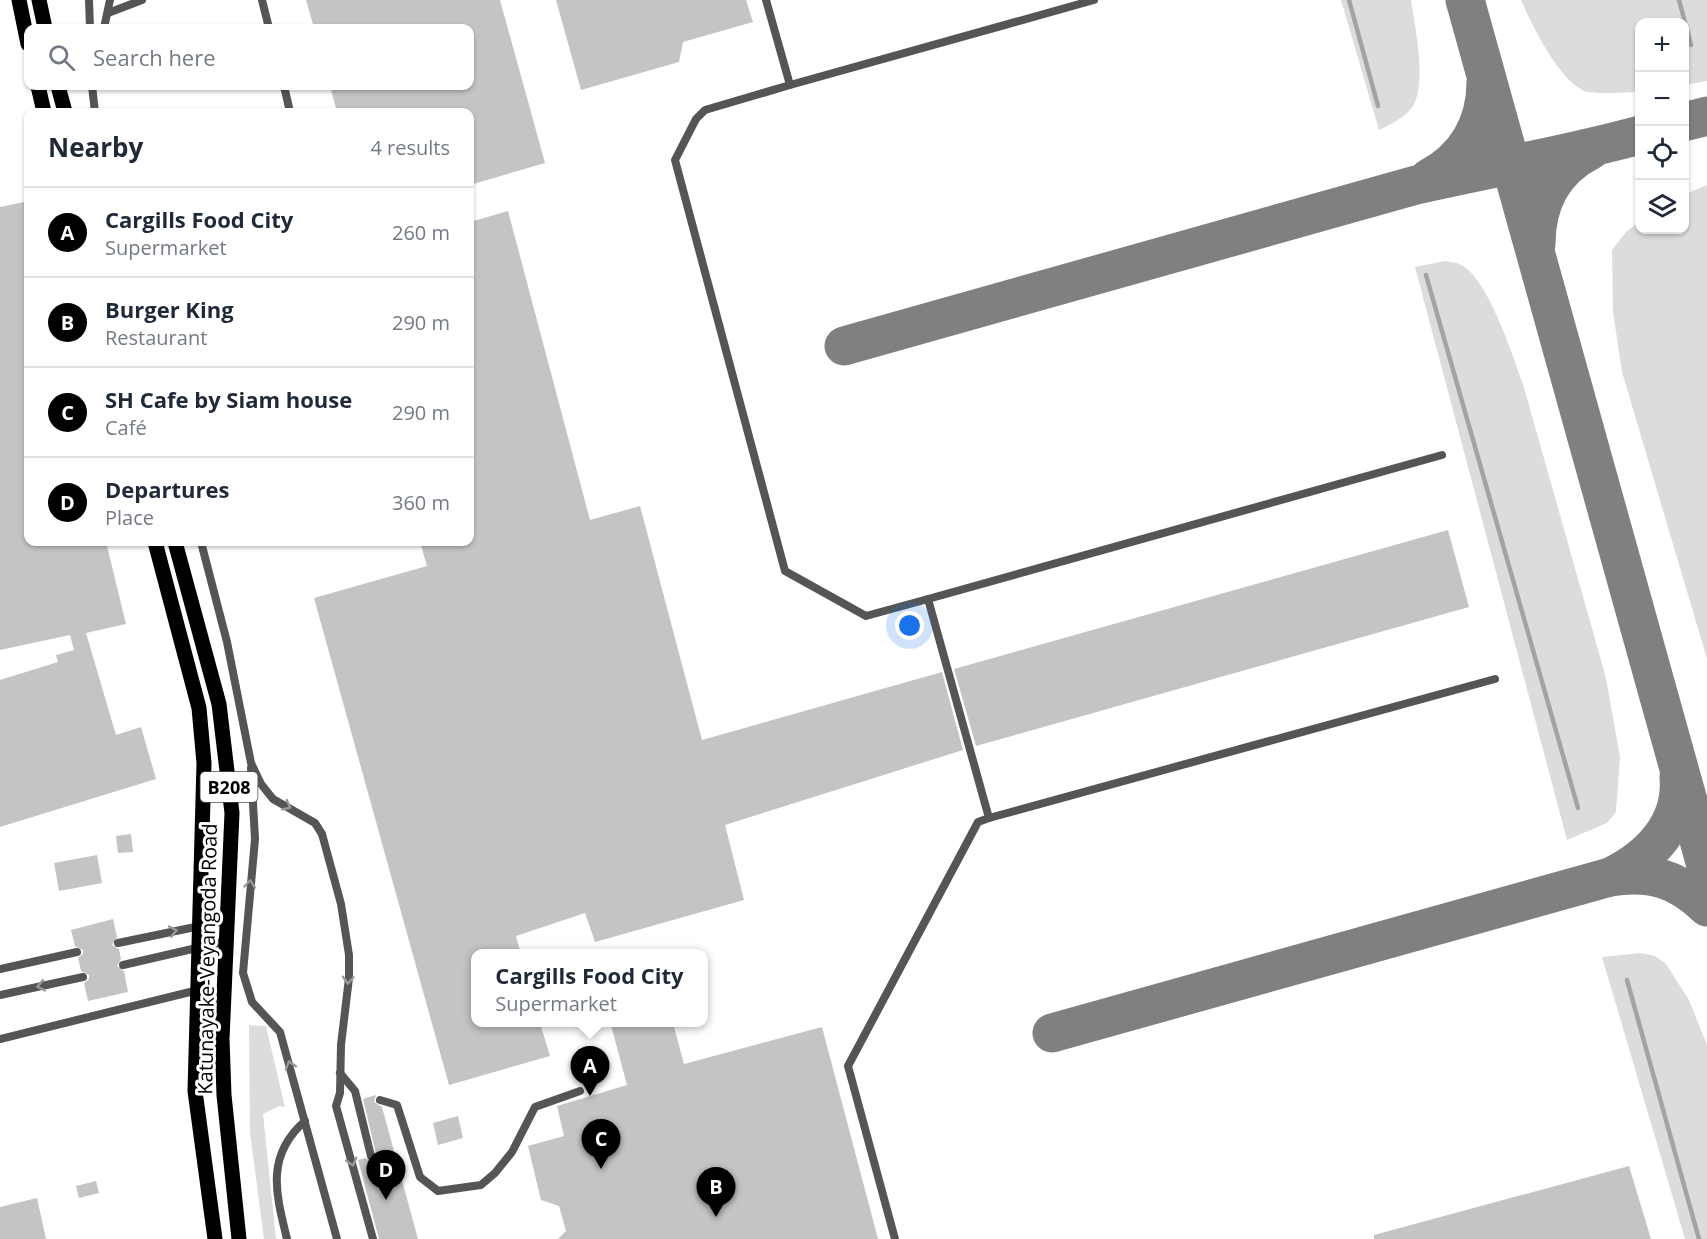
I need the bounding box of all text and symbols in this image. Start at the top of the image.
map controls [1635,18,1689,234]
button: + [1635,18,1689,72]
search box [24,24,474,90]
icon: search [45,41,78,74]
text: Search here [93,42,216,72]
button: − [1635,72,1689,126]
button: locate [1635,126,1689,180]
text: Nearby [48,129,143,165]
text: 4 results [370,134,450,161]
button: layers [1635,180,1689,234]
text: Cargills Food City [105,204,293,234]
text: A [61,219,74,246]
text: 260 m [392,219,450,246]
text: Supermarket [105,234,227,261]
text: Burger King [105,294,234,324]
text: B [61,309,74,336]
text: 290 m [392,309,450,336]
text: Restaurant [105,324,207,351]
text: SH Cafe by Siam house [105,384,352,414]
text: C [61,399,74,426]
text: 290 m [392,399,450,426]
text: Café [105,414,147,441]
text: Departures [105,474,229,504]
text: D [60,489,75,516]
text: 360 m [392,489,450,516]
text: Place [105,504,154,531]
your location [895,611,924,640]
road number: B208 [200,772,258,802]
one-way arrow [281,799,292,810]
street label: Katunayake-Veyangoda Road [191,823,223,1095]
one-way arrow [243,880,256,889]
one-way arrow [168,926,178,939]
popup [471,949,708,1027]
text: Cargills Food City [495,960,684,990]
one-way arrow [342,976,355,985]
one-way arrow [37,979,47,992]
text: Supermarket [495,990,617,1017]
pin: A [570,1046,610,1096]
one-way arrow [285,1060,297,1071]
pin: C [582,1120,620,1169]
pin: D [366,1150,406,1200]
one-way arrow [344,1157,357,1167]
pin: B [696,1168,736,1217]

